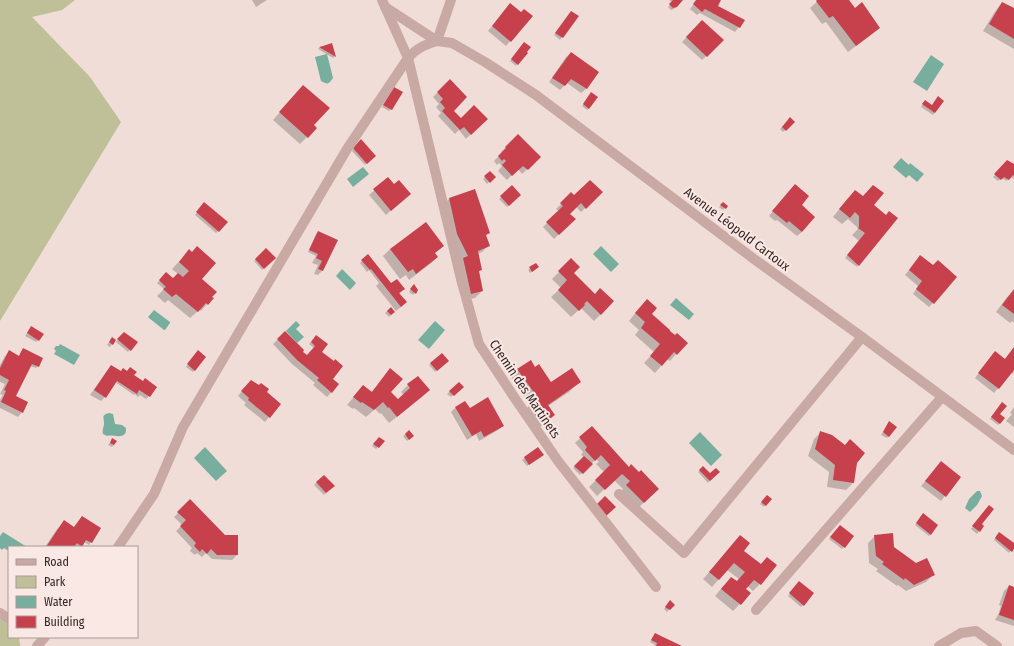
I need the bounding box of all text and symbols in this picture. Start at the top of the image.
street label: Avenue Léopold Cartoux [681,184,793,274]
street label: Chemin des Martinets [486,337,564,442]
legend [8,546,138,638]
text: Road [44,555,69,569]
text: Park [44,575,66,589]
text: Water [44,595,73,609]
text: Building [44,615,85,629]

